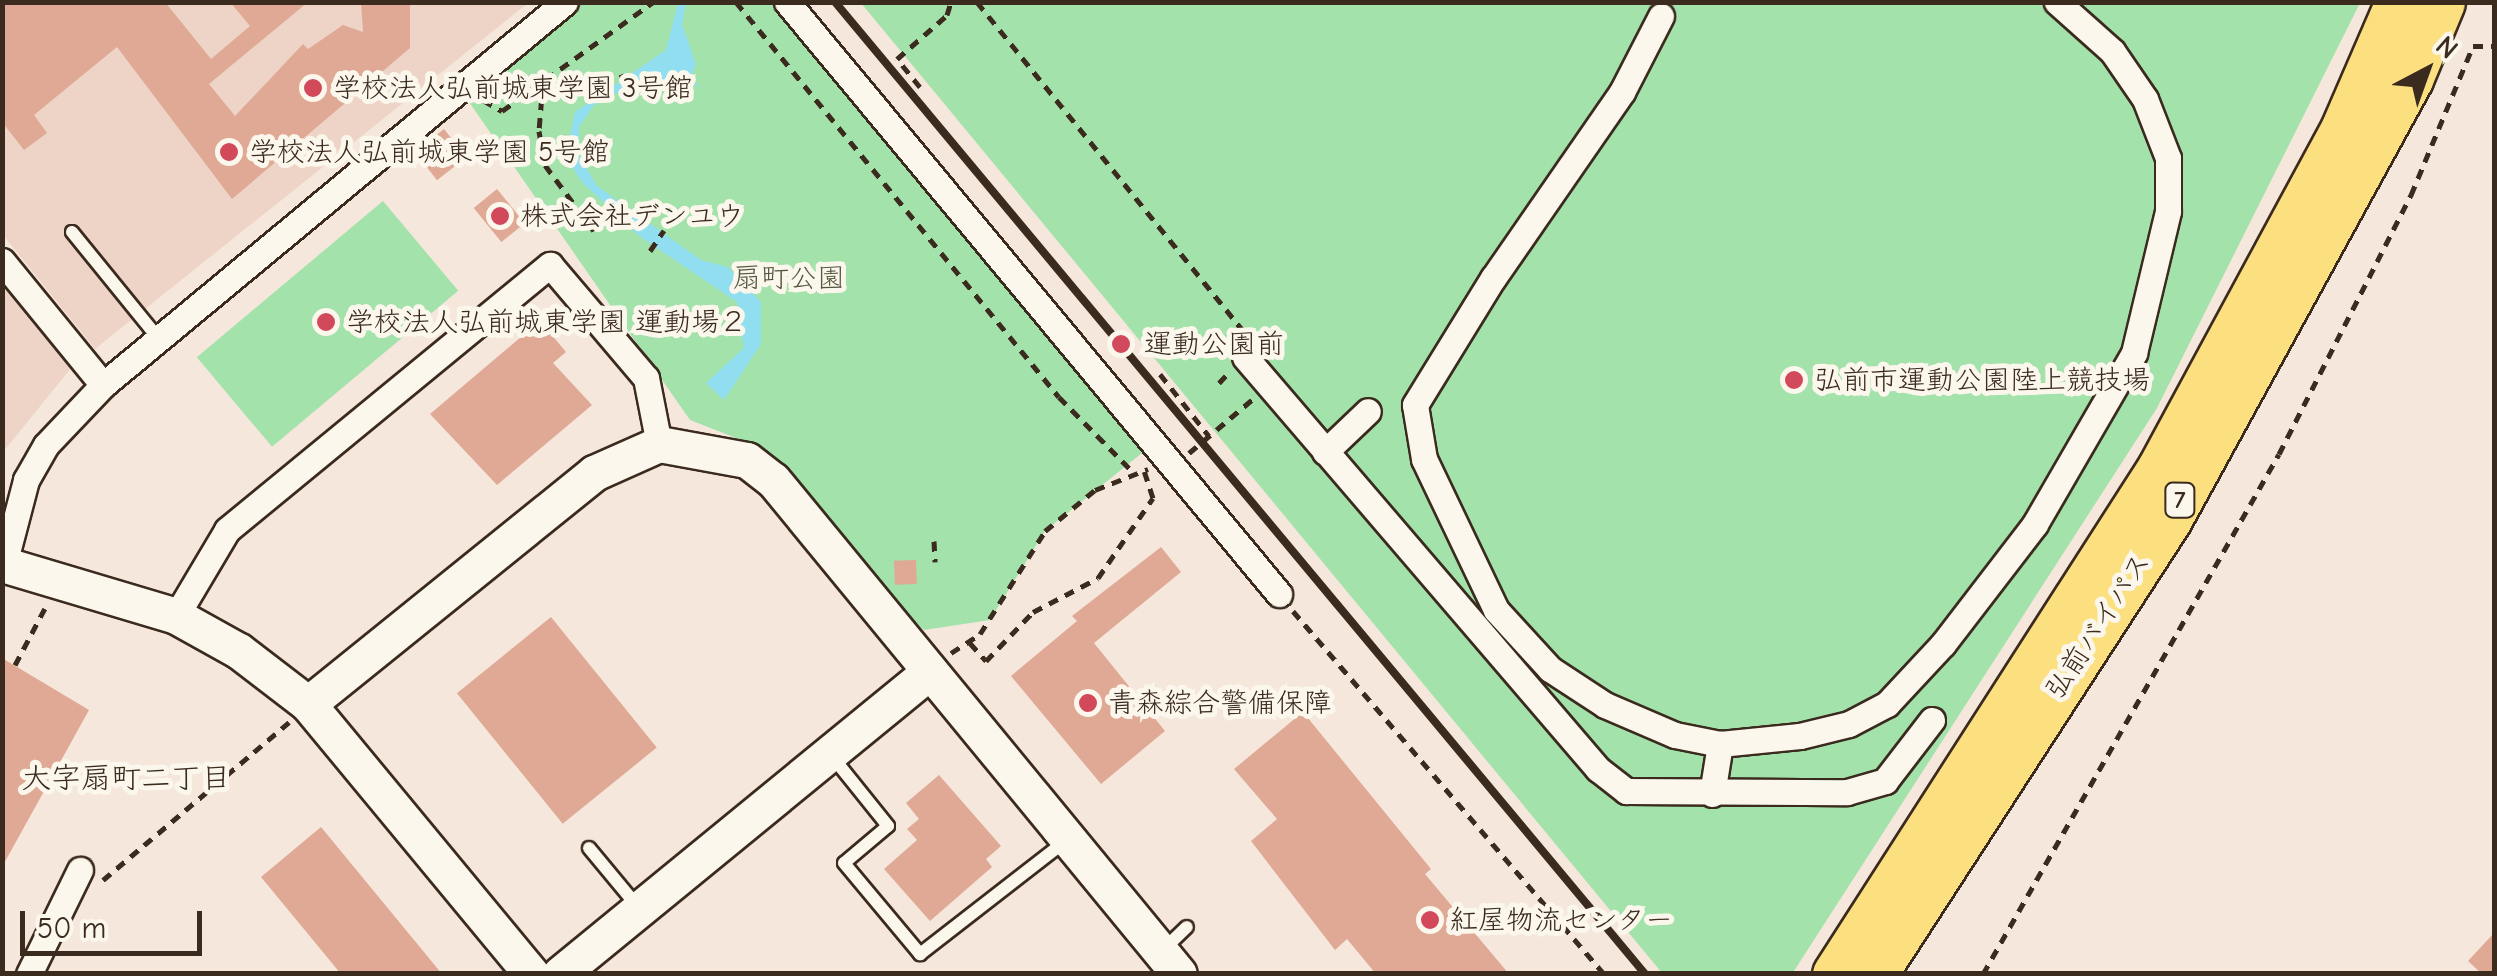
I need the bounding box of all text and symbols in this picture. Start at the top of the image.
north arrow [2377,20,2477,120]
text: N [2429,29,2464,65]
place label: 学校法人弘前城東学園 3号館 [333,71,693,105]
marker: 学校法人弘前城東学園 3号館 [302,77,324,99]
place label: 学校法人弘前城東学園 5号館 [249,135,610,169]
marker: 学校法人弘前城東学園 5号館 [218,141,240,163]
place label: 株式会社デンユウ [520,199,744,233]
marker: 株式会社デンユウ [489,205,511,227]
park label: 扇町公園 [733,261,845,295]
place label: 学校法人弘前城東学園 運動場２ [346,305,747,339]
marker: 学校法人弘前城東学園 運動場２ [315,311,337,333]
place label: 運動公園前 [1144,327,1284,361]
marker: 運動公園前 [1108,331,1134,357]
place label: 弘前市運動公園陸上競技場 [1814,363,2150,397]
marker: 弘前市運動公園陸上競技場 [1783,369,1805,391]
road number: 7 [2162,480,2198,520]
street label: 弘前バイパス [2038,546,2158,706]
place label: 青森綜合警備保障 [1108,686,1332,720]
marker: 青森綜合警備保障 [1077,692,1099,714]
district label: 大字扇町二丁目 [21,761,231,797]
scale bar [25,891,208,953]
place label: 紅屋物流センター [1450,903,1674,937]
marker: 紅屋物流センター [1419,909,1441,931]
text: 50 m [37,911,106,946]

